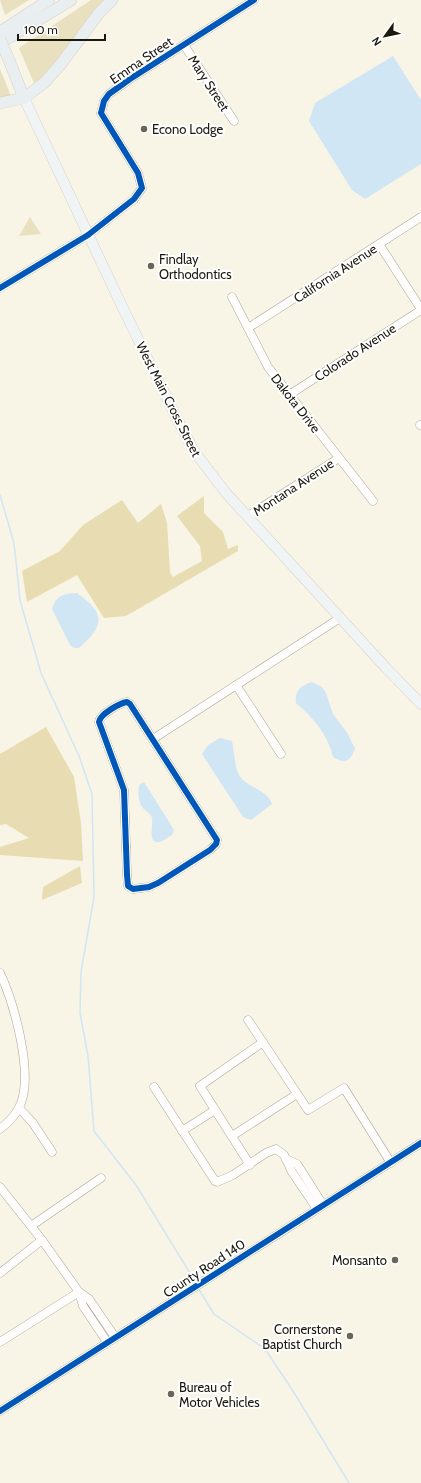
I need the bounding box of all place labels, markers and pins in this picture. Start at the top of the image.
place label: Econo Lodge [152,121,224,137]
marker: Econo Lodge [139,124,149,134]
place label: Findlay Orthodontics [159,251,232,282]
marker: Findlay Orthodontics [146,261,156,271]
place label: Monsanto [332,1252,387,1268]
marker: Monsanto [390,1255,400,1265]
place label: Cornerstone Baptist Church [262,1321,342,1352]
marker: Cornerstone Baptist Church [345,1331,355,1341]
place label: Bureau of Motor Vehicles [179,1379,260,1410]
marker: Bureau of Motor Vehicles [166,1389,176,1399]

